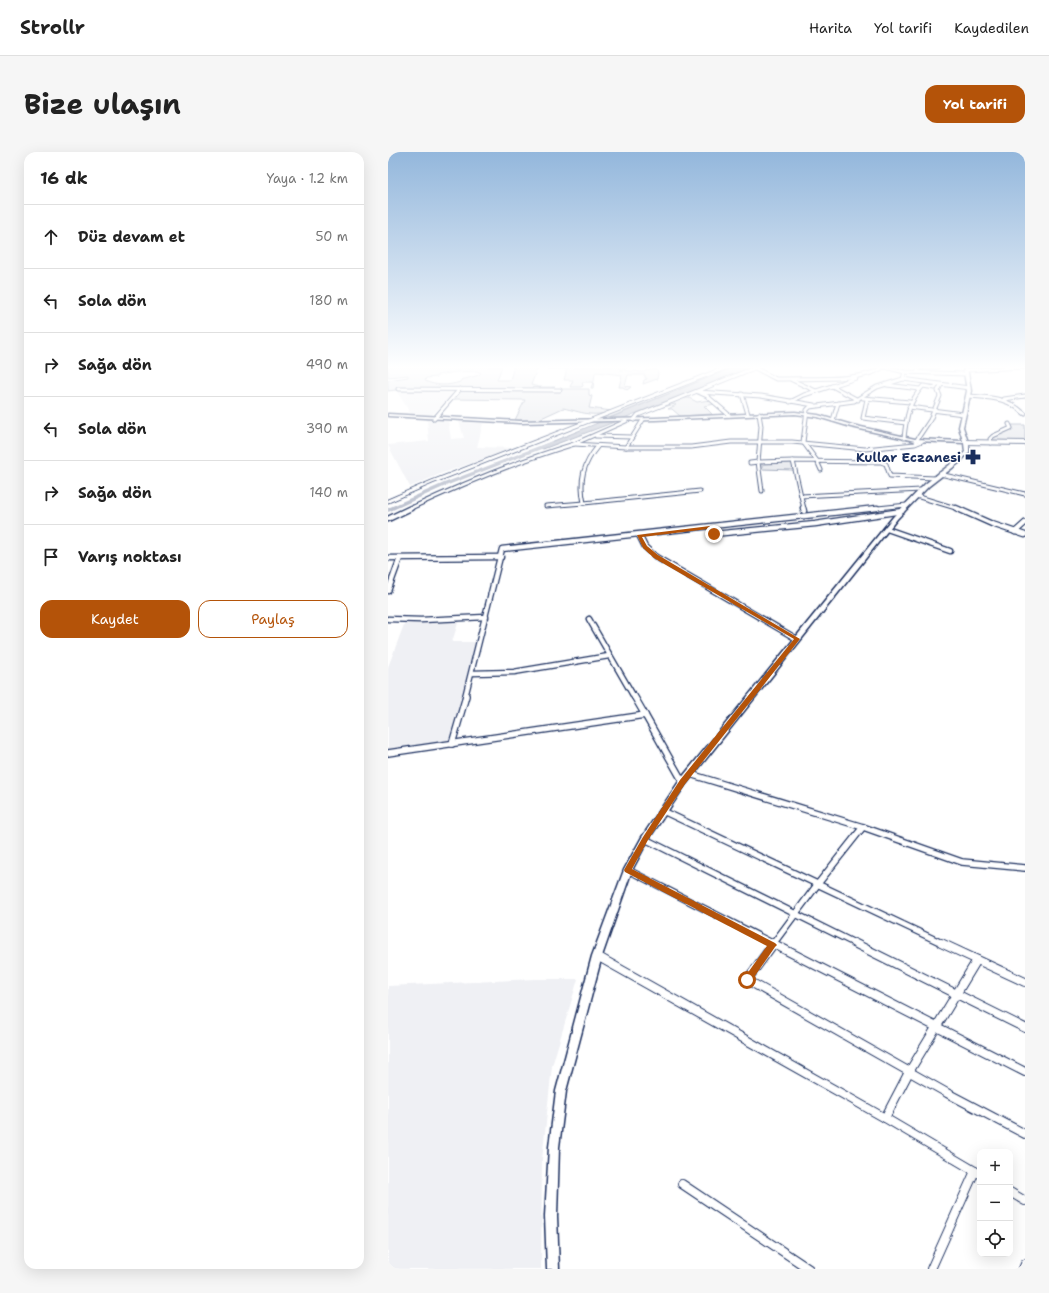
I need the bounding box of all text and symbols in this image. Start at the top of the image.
text: Strollr [20,15,85,40]
text: Harita [809,19,852,37]
text: Yol tarifi [874,19,932,37]
text: Kaydedilen [954,19,1029,37]
text: Bize ulaşın [24,85,181,123]
button: Yol tarifi [925,85,1025,123]
text: 16 dk [40,167,88,189]
text: Yaya · 1.2 km [267,170,348,187]
icon: ahead [40,226,62,248]
text: Düz devam et [78,227,185,247]
text: 50 m [315,228,348,245]
icon: left [40,290,62,312]
text: Sola dön [78,291,147,311]
text: 180 m [309,292,348,309]
icon: right [40,354,62,376]
text: Sağa dön [78,355,152,375]
text: 490 m [306,356,348,373]
icon: left [40,418,62,440]
text: Sola dön [78,419,147,439]
text: 390 m [306,420,348,437]
pharmacy icon: Kullar Eczanesi [964,448,982,466]
place label: Kullar Eczanesi [856,449,961,466]
icon: right [40,482,62,504]
text: Sağa dön [78,483,152,503]
text: 140 m [309,484,348,501]
route end [705,525,723,543]
icon: arrive [40,546,62,568]
text: Varış noktası [78,547,182,567]
button: Kaydet [40,600,190,638]
button: Paylaş [198,600,348,638]
route start [738,971,756,989]
map controls [977,1149,1013,1257]
button: + [977,1149,1013,1185]
button: − [977,1185,1013,1221]
button: locate [977,1221,1013,1257]

